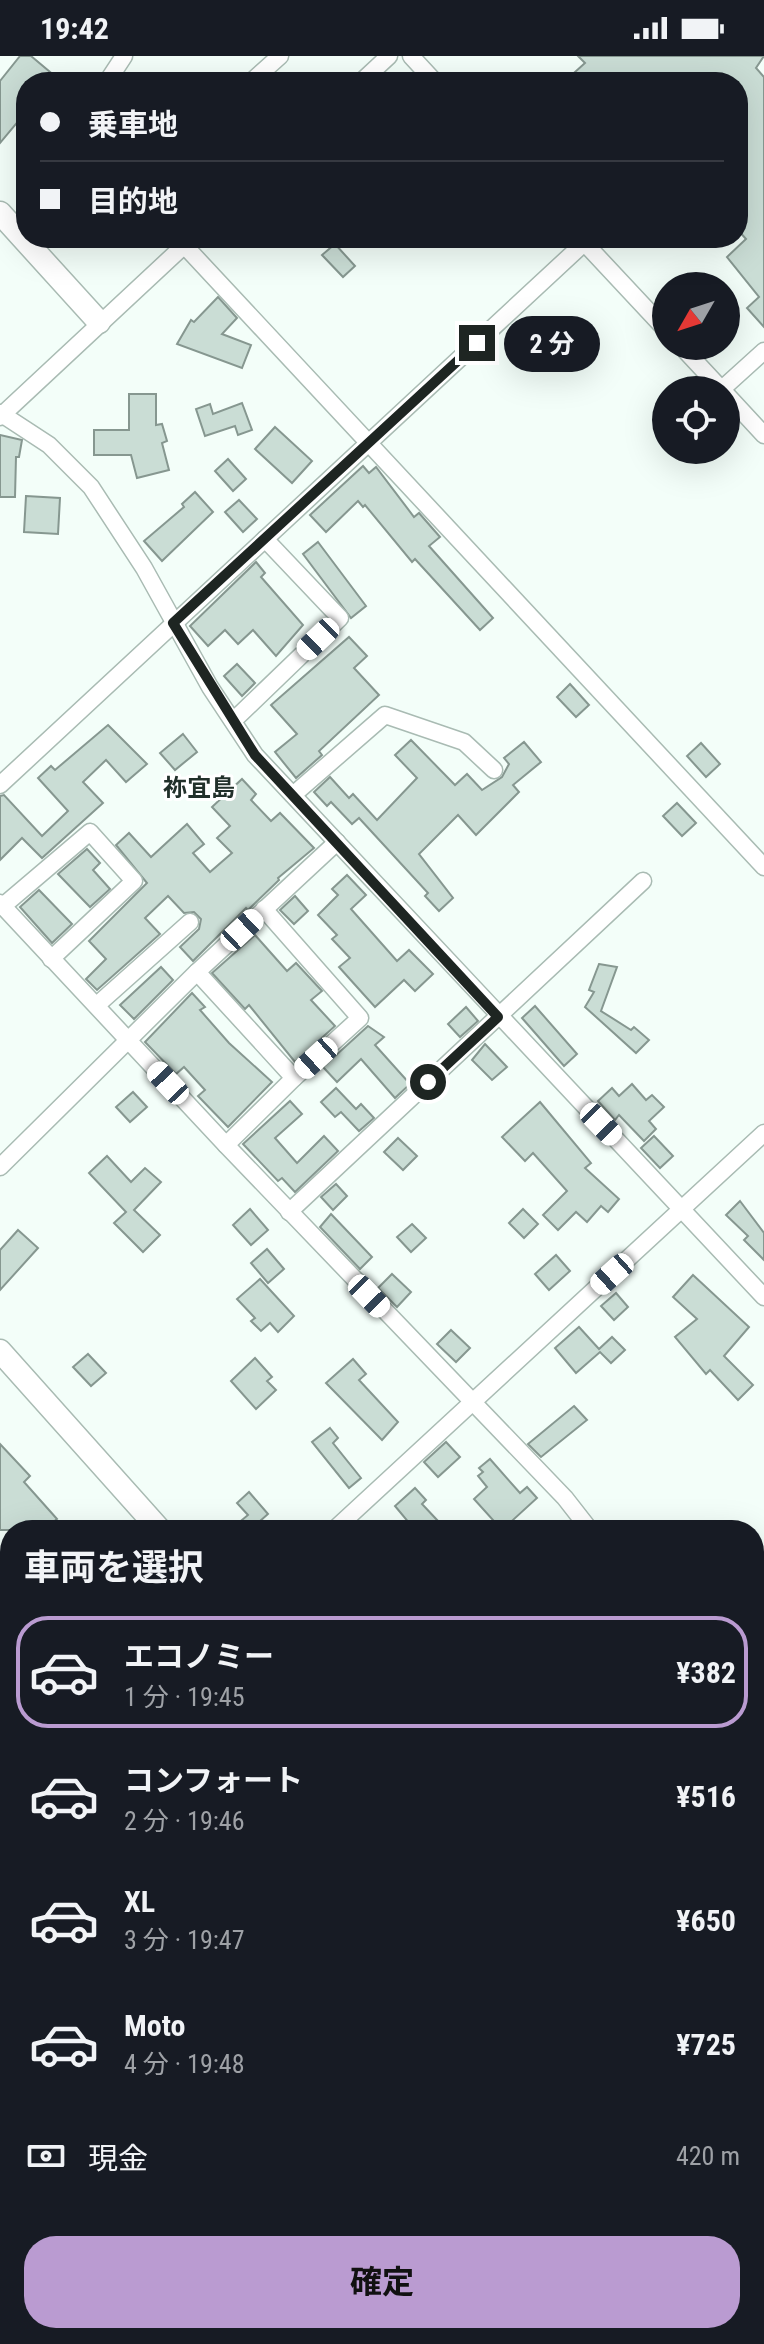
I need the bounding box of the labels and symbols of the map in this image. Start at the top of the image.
north arrow [652,272,740,360]
callout: 2 分 [505,315,601,371]
route end [459,325,495,361]
car [292,614,344,664]
district label: 祢宜島 [163,774,235,802]
car [216,905,268,955]
car [290,1033,342,1083]
car [143,1057,193,1109]
route start [410,1064,446,1100]
car [576,1098,626,1150]
car [586,1249,638,1299]
car [344,1270,394,1322]

